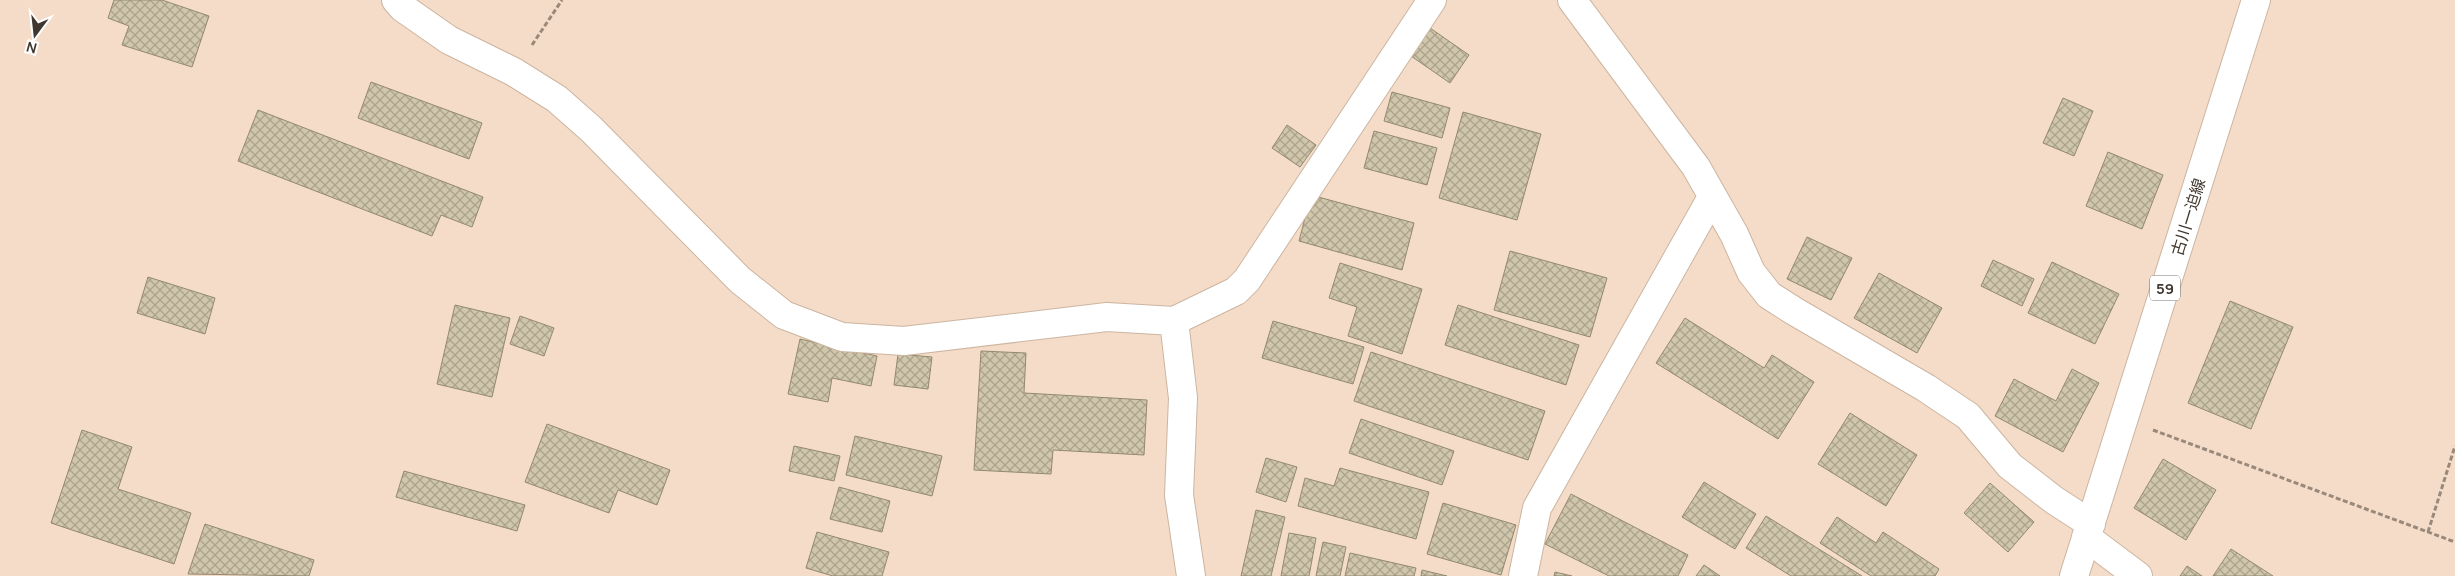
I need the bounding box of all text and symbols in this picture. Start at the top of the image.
north arrow [10,10,60,60]
text: N [24,38,39,59]
street label: 古川一迫線 [2166,176,2210,258]
road number: 59 [2150,276,2180,300]

